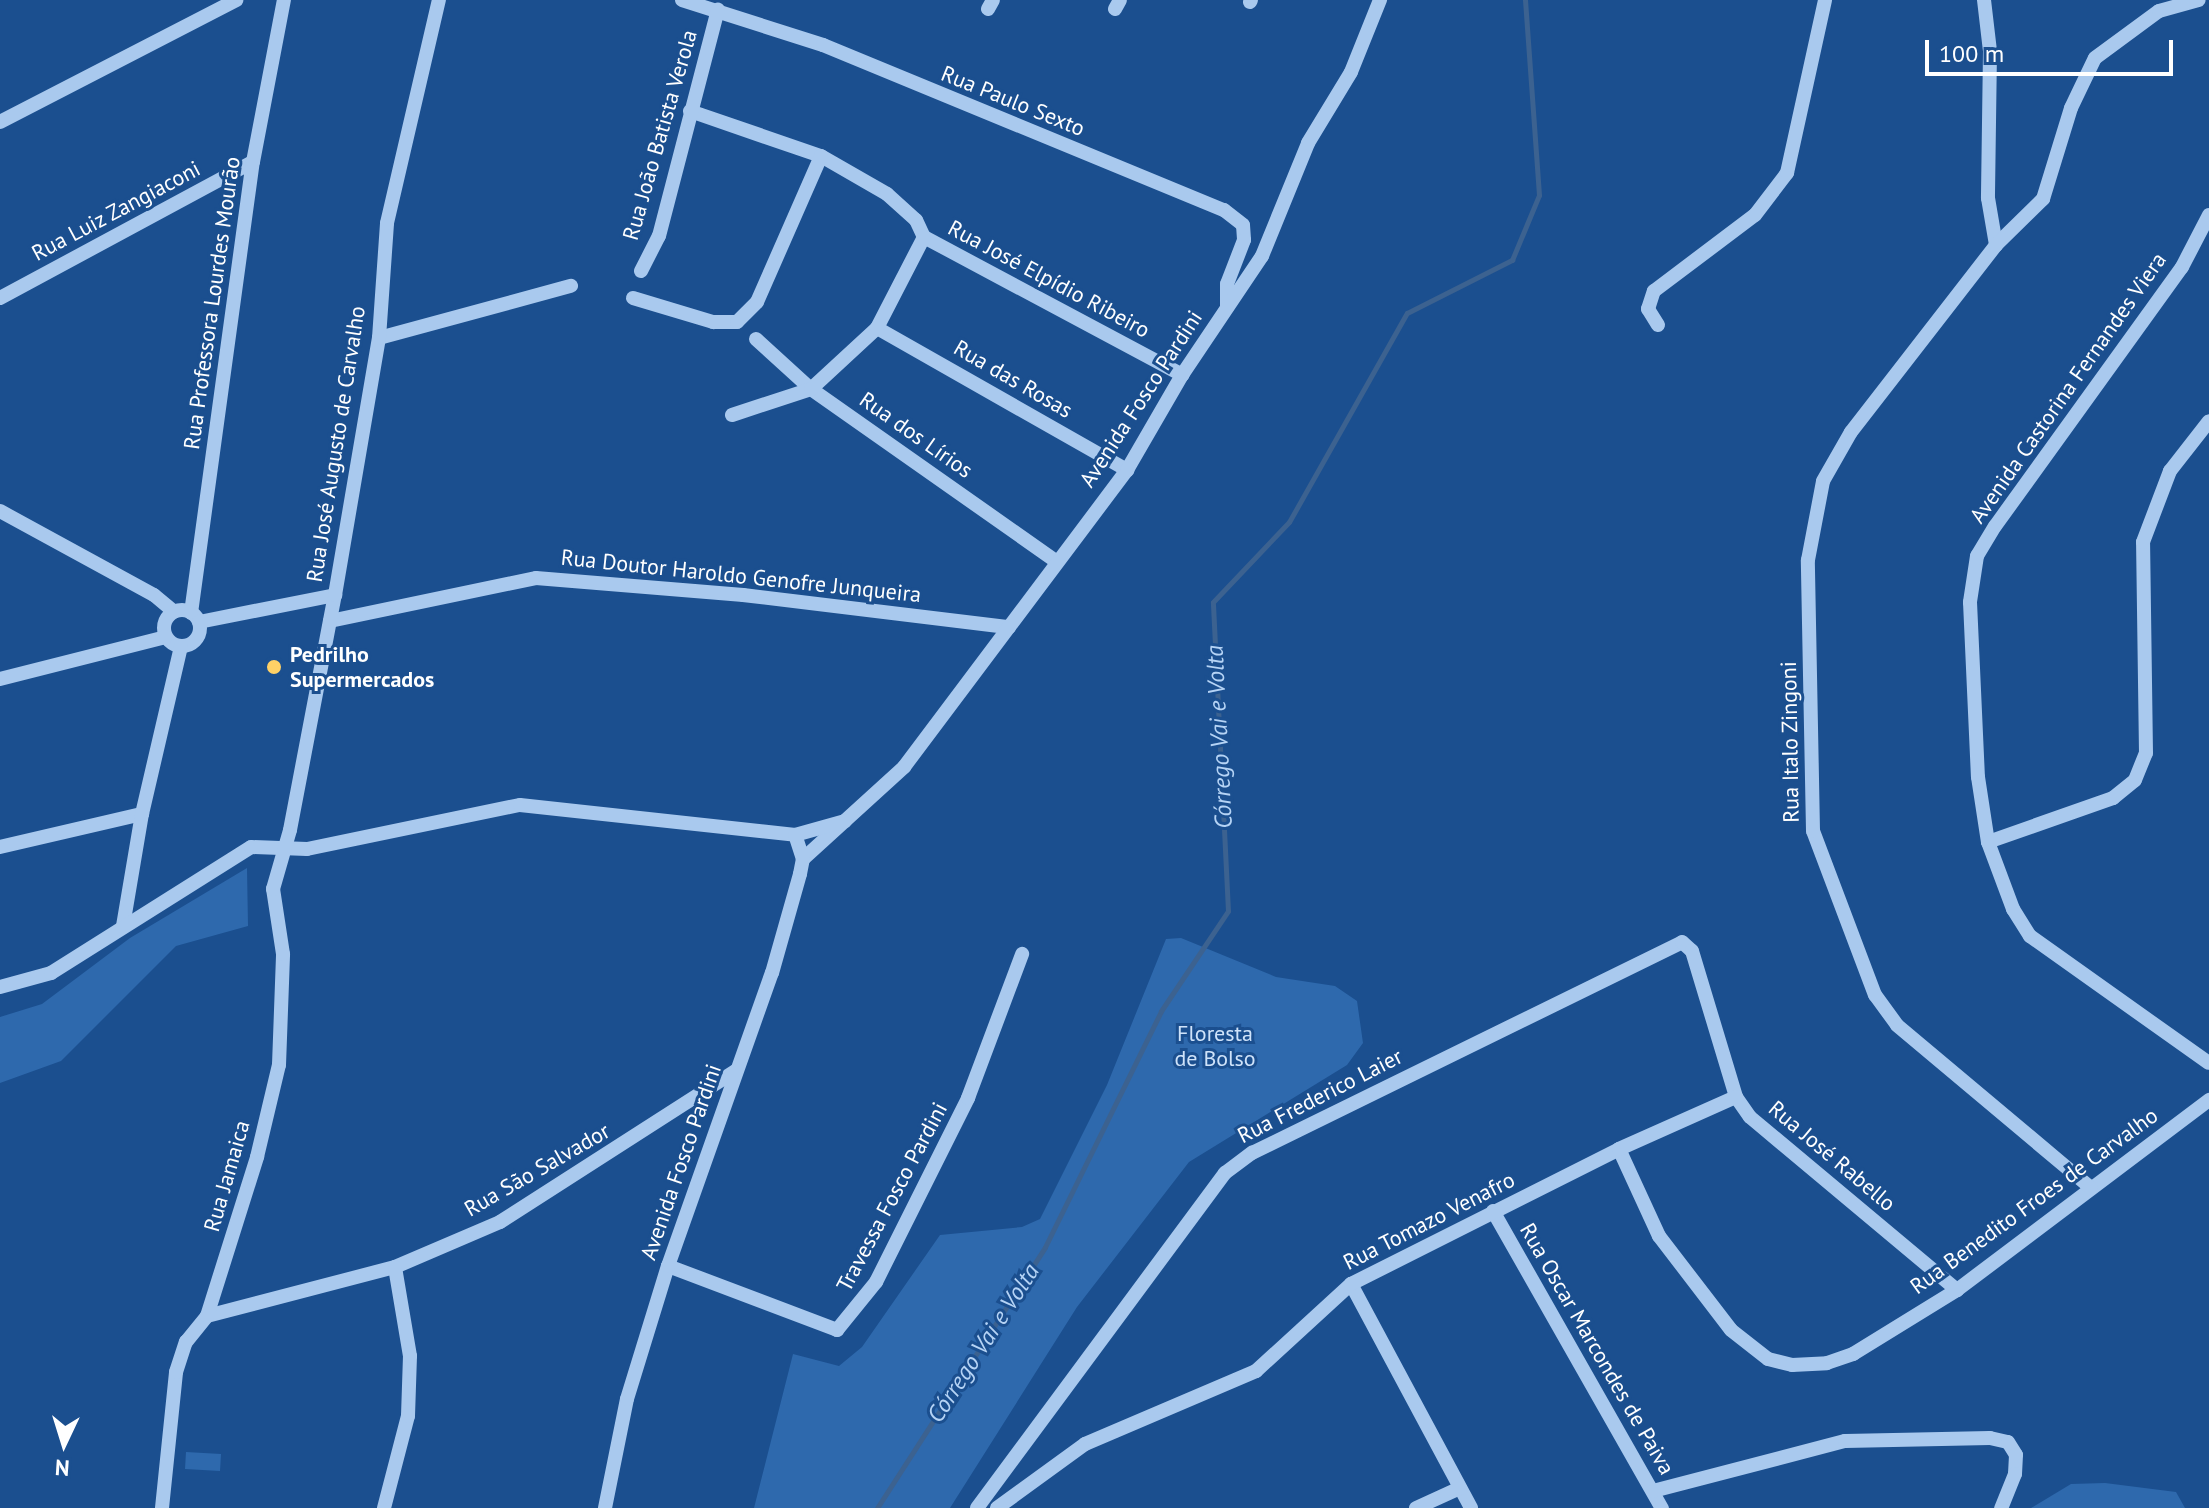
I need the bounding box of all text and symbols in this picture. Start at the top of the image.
scale bar [1929,24,2177,74]
street label: Rua João Batista Verola [617,27,703,243]
text: 100 m [1939,38,2004,69]
street label: Rua Paulo Sexto [937,60,1089,142]
street label: Rua Luiz Zangiaconi [27,155,205,267]
street label: Rua Professora Lourdes Mourão [178,155,246,451]
street label: Rua José Elpídio Ribeiro [944,215,1154,343]
street label: Avenida Castorina Fernandes Viera [1964,247,2172,529]
street label: Rua José Augusto de Carvalho [301,304,371,584]
street label: Avenida Fosco Pardini [1074,306,1208,492]
street label: Rua das Rosas [949,334,1077,424]
street label: Rua dos Lírios [854,386,978,484]
street label: Rua Doutor Haroldo Genofre Junqueira [560,544,922,608]
place label: Pedrilho Supermercados [290,641,434,692]
water label: Córrego Vai e Volta [1200,644,1238,830]
marker: Pedrilho Supermercados [265,658,283,676]
street label: Rua Italo Zingoni [1775,661,1805,823]
park label: Floresta de Bolso [1174,1020,1256,1072]
street label: Rua Frederico Laier [1233,1043,1407,1149]
street label: Avenida Fosco Pardini [635,1061,727,1263]
street label: Rua José Rabello [1763,1095,1901,1217]
street label: Travessa Fosco Pardini [831,1098,953,1296]
street label: Rua Benedito Froes de Carvalho [1905,1102,2163,1300]
street label: Rua Jamaica [199,1117,255,1235]
street label: Rua São Salvador [460,1118,614,1222]
street label: Rua Tomazo Venafro [1338,1166,1520,1276]
street label: Rua Oscar Marcondes de Paiva [1514,1219,1680,1479]
water label: Córrego Vai e Volta [921,1258,1045,1428]
north arrow [24,1404,104,1484]
text: N [54,1453,71,1482]

